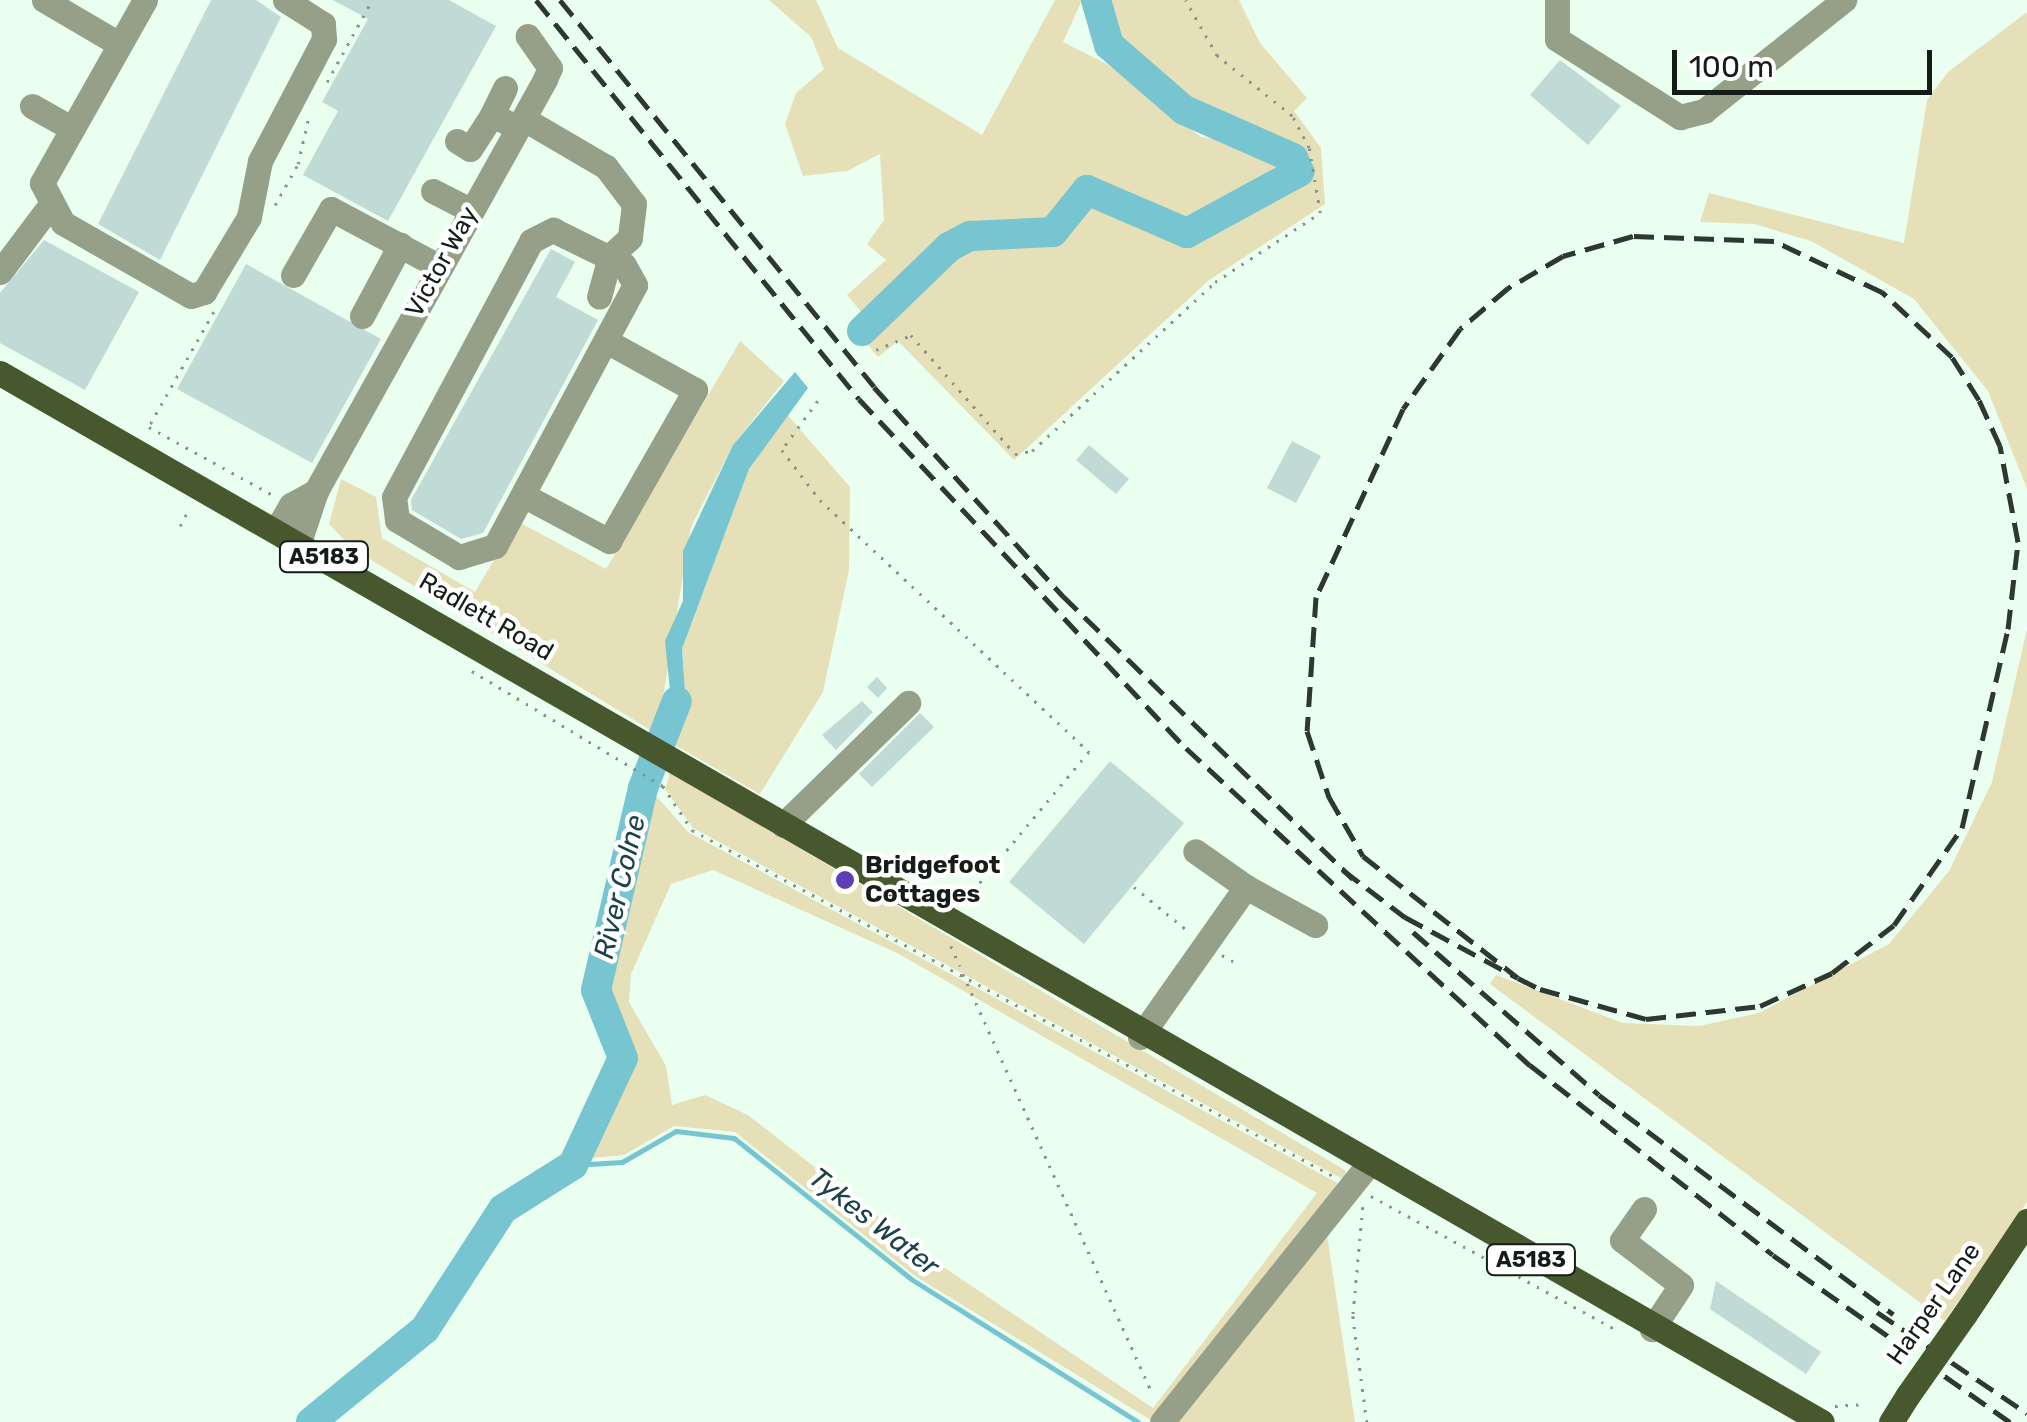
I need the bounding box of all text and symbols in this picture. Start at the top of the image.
scale bar [1677,30,1937,92]
text: 100 m [1689,49,1774,85]
street label: Victor Way [399,201,485,323]
road number: A5183 [276,540,372,574]
street label: Radlett Road [414,567,558,667]
water label: River Colne [587,811,653,963]
place label: Bridgefoot Cottages [865,851,1001,910]
marker: Bridgefoot Cottages [834,869,856,891]
water label: Tykes Water [802,1161,946,1283]
street label: Harper Lane [1881,1237,1987,1371]
road number: A5183 [1484,1243,1578,1277]

